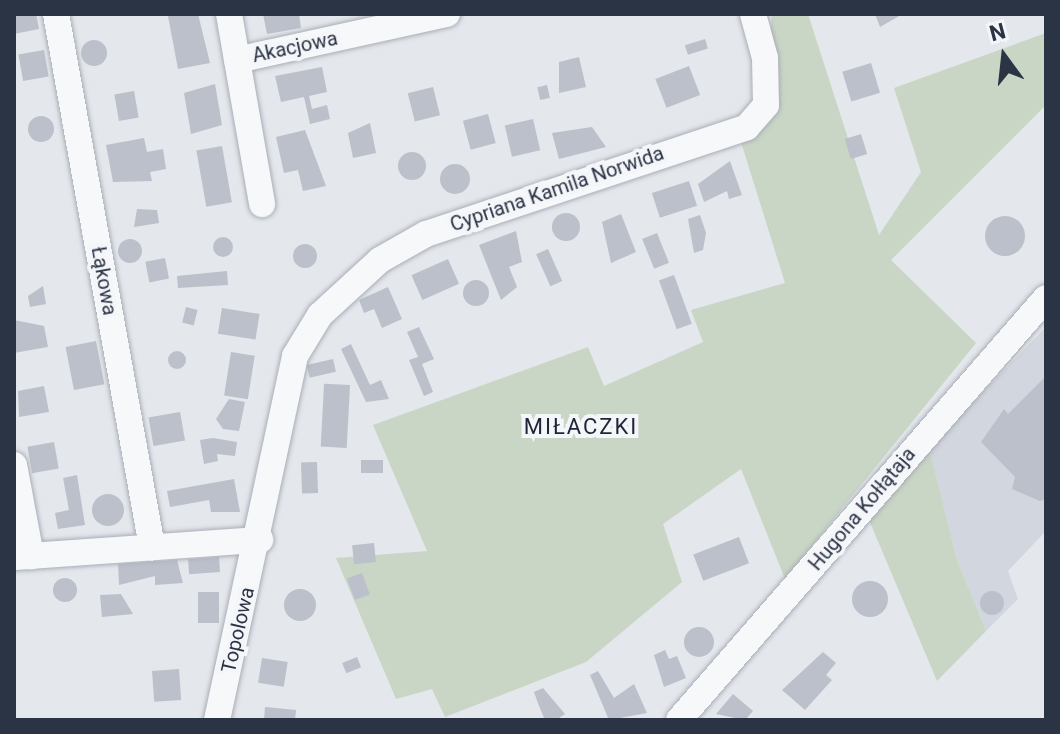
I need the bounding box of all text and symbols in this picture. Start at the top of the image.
north arrow [964,16,1044,96]
text: N [987,18,1008,46]
street label: Akacjowa [250,26,340,68]
street label: Cypriana Kamila Norwida [447,141,667,237]
street label: Łąkowa [86,245,122,317]
district label: MIŁACZKI [524,414,638,440]
street label: Hugona Kołłątaja [804,443,920,575]
street label: Topolowa [217,585,259,675]

